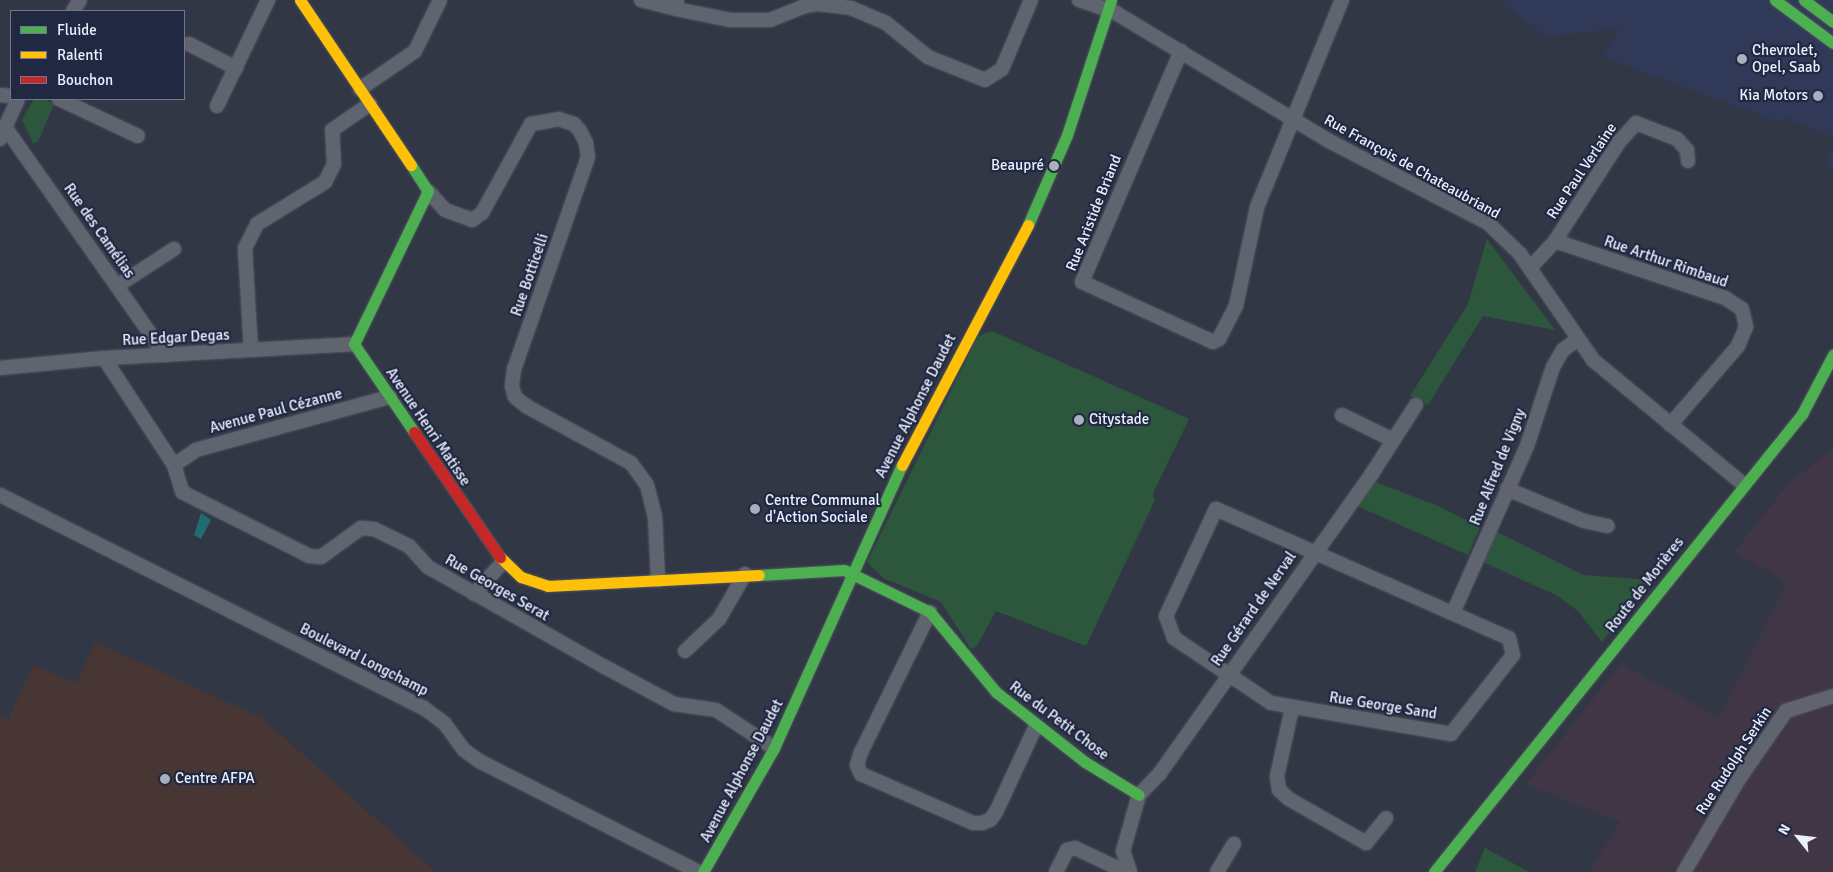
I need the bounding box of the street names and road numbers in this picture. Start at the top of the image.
street label: Rue François de Chateaubriand [1321,111,1503,223]
street label: Rue Paul Verlaine [1543,120,1621,222]
street label: Rue Aristide Briand [1062,152,1126,274]
street label: Rue des Camélias [60,180,138,282]
street label: Rue Botticelli [507,231,553,319]
street label: Rue Arthur Rimbaud [1602,232,1730,292]
street label: Rue Edgar Degas [122,326,230,350]
street label: Avenue Alphonse Daudet [872,331,960,481]
street label: Avenue Henri Matisse [382,364,474,490]
street label: Avenue Paul Cézanne [208,385,344,437]
street label: Rue Alfred de Vigny [1466,406,1530,528]
street label: Route de Morières [1602,534,1688,636]
street label: Rue Gérard de Nerval [1208,548,1300,670]
street label: Rue Georges Serat [442,551,552,625]
street label: Boulevard Longchamp [297,620,431,700]
street label: Rue du Petit Chose [1006,678,1112,764]
street label: Rue George Sand [1328,689,1438,723]
street label: Avenue Alphonse Daudet [697,696,787,846]
street label: Rue Rudolph Serkin [1692,704,1776,818]

